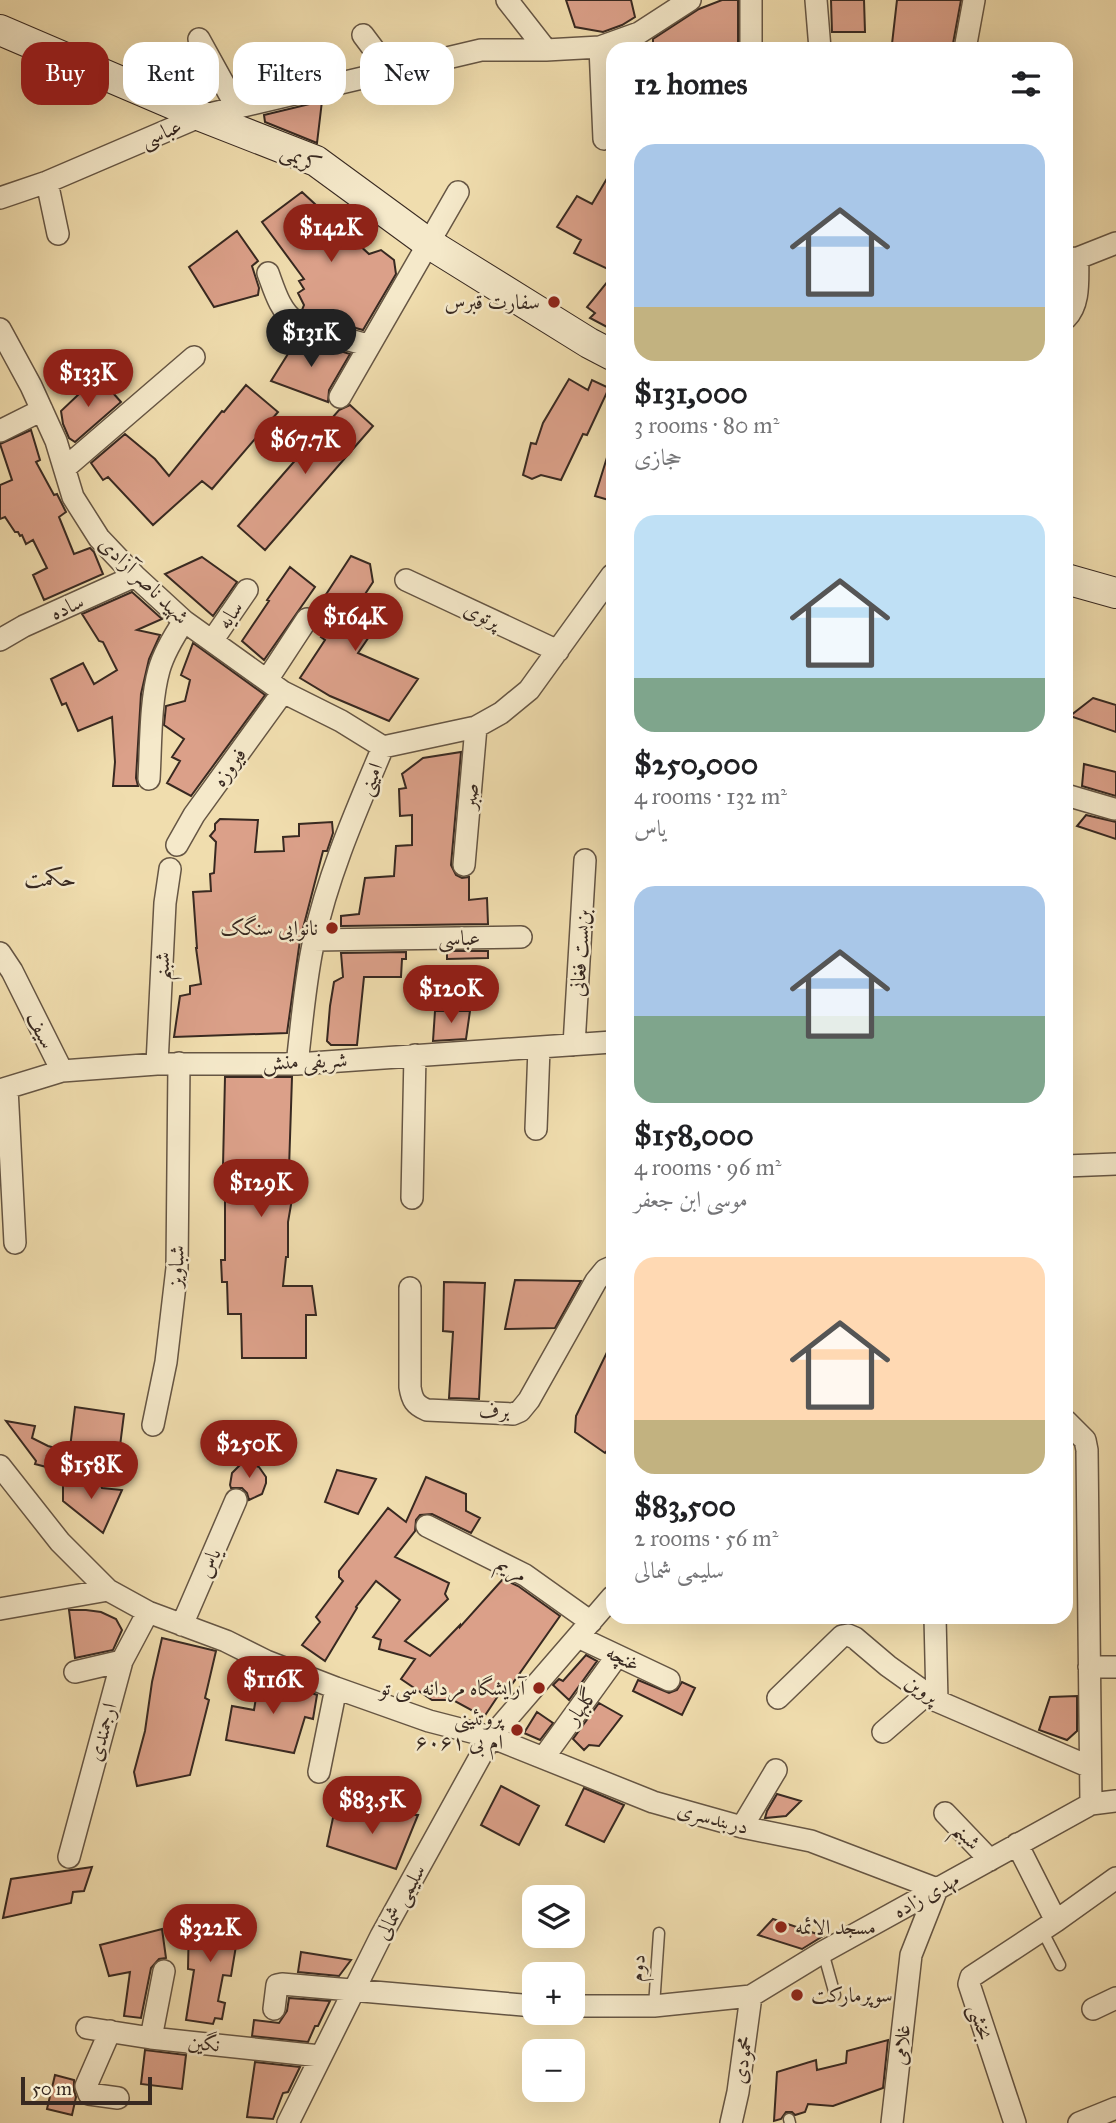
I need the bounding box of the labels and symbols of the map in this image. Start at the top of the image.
street label: عباسی [136,113,186,155]
street label: کریمی [277,138,325,179]
pin: $142K [282,204,380,264]
place label: سفارت قبرس [444,289,540,315]
marker: سفارت قبرس [546,294,562,310]
pin: $131K [262,310,360,369]
pin: $133K [39,350,137,409]
pin: $67.7K [248,416,362,476]
street label: شهید ناصر آزادی [93,531,195,630]
street label: ساده [46,588,88,626]
pin: $164K [306,594,404,653]
street label: پرتوی [460,595,506,636]
street label: سایه [211,596,249,634]
street label: فیروزه [206,742,252,792]
street label: امینی [352,759,390,800]
street label: صبر [456,782,484,812]
district label: حکمت [24,864,76,892]
street label: بن‌بست فغانی [564,908,596,998]
place label: نانوایی سنگک [220,915,318,942]
marker: نانوایی سنگک [324,920,340,936]
street label: عباسی [438,925,481,953]
street label: شبنم [148,951,184,981]
pin: $120K [402,965,500,1025]
street label: سیف [21,1007,61,1053]
street label: شریفی منش [262,1047,348,1077]
pin: $129K [212,1160,310,1219]
street label: شباویز [161,1244,190,1290]
street label: برف [478,1398,510,1424]
pin: $250K [200,1420,298,1480]
pin: $158K [42,1442,140,1501]
street label: یاس [191,1543,227,1582]
street label: مریم [489,1550,532,1592]
street label: غنچه [601,1639,644,1678]
pin: $116K [224,1656,322,1716]
street label: پروین [900,1668,946,1711]
place label: آرایشگاه مردانه سی تو [377,1675,527,1703]
marker: آرایشگاه مردانه سی تو [531,1680,547,1696]
street label: گلبهار [558,1683,604,1732]
street label: ارجمندی [81,1700,123,1764]
place label: پروتئینی ام بی ۶۰۶۱ [415,1705,505,1760]
marker: پروتئینی ام بی ۶۰۶۱ [509,1722,525,1738]
pin: $83.5K [315,1776,429,1836]
street label: دربندسری [674,1796,752,1841]
street label: شبنم [942,1817,986,1861]
street label: سلیمی شمالی [369,1860,432,1945]
street label: مهدی زاده [888,1866,964,1925]
pin: $322K [161,1904,259,1964]
place label: مسجد الائمه [795,1914,876,1940]
marker: مسجد الائمه [773,1919,789,1935]
street label: دوم [623,1953,656,1983]
place label: سوپرمارکت [811,1982,893,2008]
marker: سوپرمارکت [789,1987,805,2003]
street label: بخشی [961,2000,999,2044]
street label: غلامی [886,2023,916,2067]
street label: نگین [187,2028,221,2058]
street label: محمودی [726,2034,758,2086]
scale bar [21,2074,152,2106]

